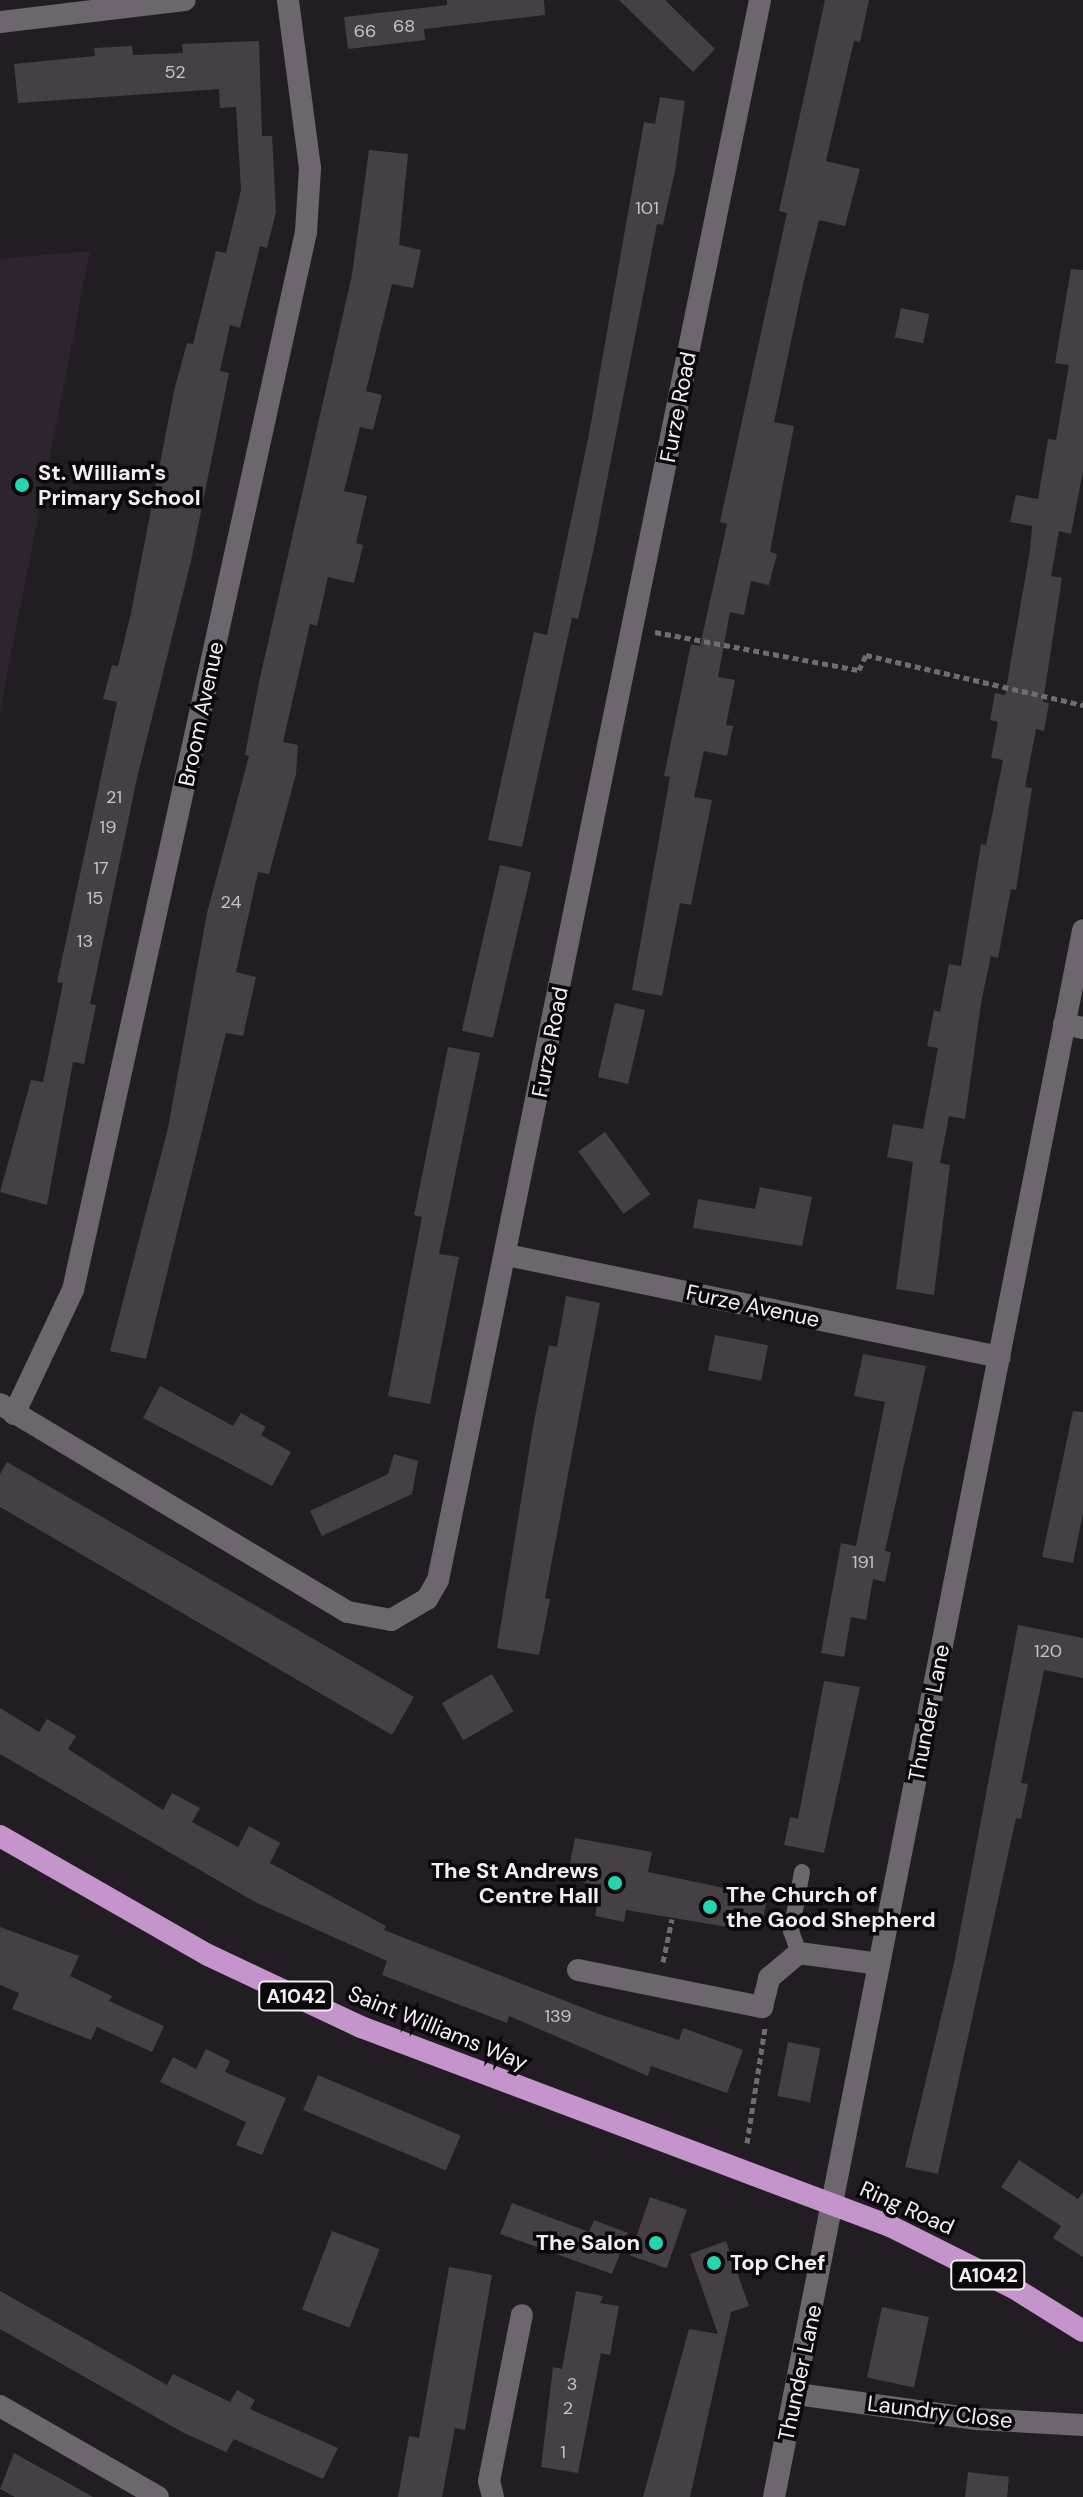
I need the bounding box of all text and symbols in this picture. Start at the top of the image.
house number: 68 [393,15,415,37]
house number: 66 [354,20,376,42]
house number: 52 [164,61,186,83]
house number: 101 [635,197,659,219]
street label: Furze Road [654,349,702,465]
place label: St. William's Primary School [38,459,201,510]
marker: St. William's Primary School [13,476,31,494]
street label: Broom Avenue [173,639,229,789]
house number: 21 [106,786,122,808]
house number: 19 [100,816,116,838]
house number: 17 [93,857,109,879]
house number: 15 [87,887,103,909]
house number: 24 [221,891,241,913]
house number: 13 [77,930,93,952]
street label: Furze Road [526,984,574,1100]
street label: Furze Avenue [684,1279,822,1333]
house number: 191 [852,1551,874,1573]
house number: 120 [1034,1640,1062,1662]
street label: Thunder Lane [903,1642,955,1784]
place label: The St Andrews Centre Hall [431,1857,599,1908]
marker: The St Andrews Centre Hall [606,1874,624,1892]
place label: The Church of the Good Shepherd [726,1881,936,1932]
marker: The Church of the Good Shepherd [701,1898,719,1916]
road number: A1042 [258,1980,334,2012]
street label: Saint Williams Way [344,1980,532,2076]
house number: 139 [544,2005,572,2027]
street label: Ring Road [856,2176,958,2240]
place label: The Salon [536,2230,640,2256]
marker: The Salon [647,2234,665,2252]
place label: Top Chef [730,2250,825,2276]
marker: Top Chef [705,2254,723,2272]
road number: A1042 [950,2259,1026,2291]
street label: Thunder Lane [773,2302,827,2444]
house number: 3 [567,2373,577,2395]
street label: Laundry Close [866,2390,1014,2434]
house number: 2 [563,2397,573,2419]
house number: 1 [560,2441,566,2463]

